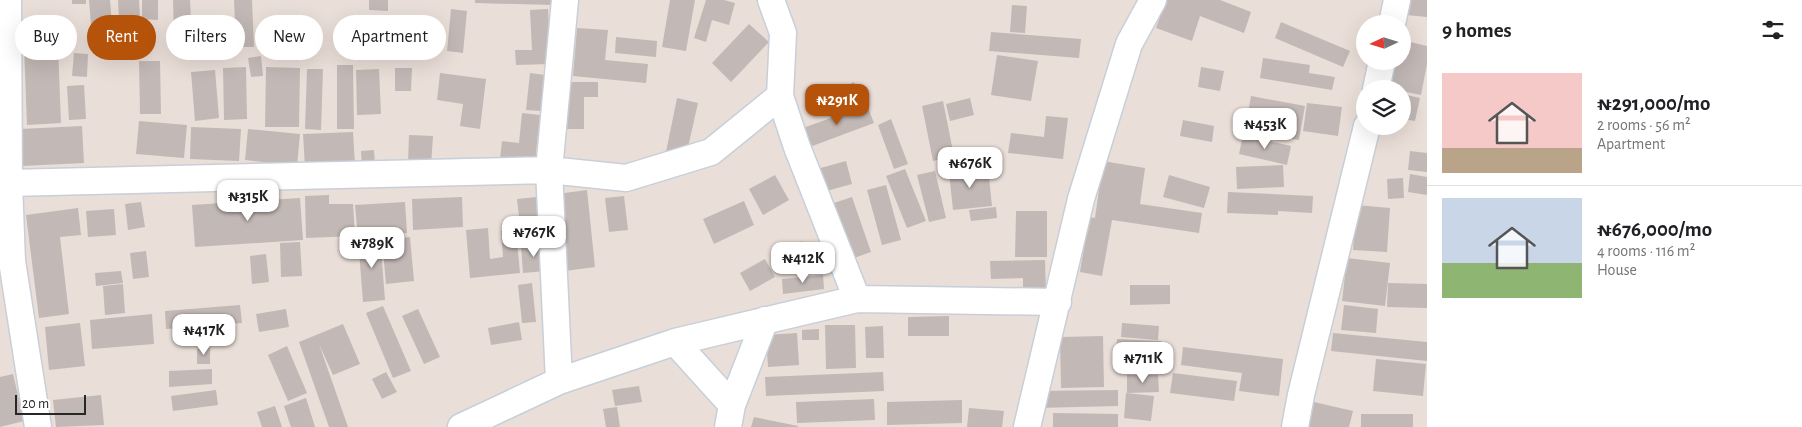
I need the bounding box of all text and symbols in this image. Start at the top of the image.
chip: Buy [15,15,77,60]
chip: Rent [87,15,156,60]
chip: Filters [166,15,245,60]
chip: New [255,15,323,60]
chip: Apartment [333,15,446,60]
north arrow [1356,15,1411,70]
map controls [1356,15,1411,135]
icon: filters [1759,16,1787,44]
text: 9 homes [1442,20,1512,41]
button: layers [1356,80,1411,135]
pin: ₦291K [802,84,872,126]
text: ₦291K [816,92,858,108]
icon: home [1482,93,1542,153]
text: ₦291,000/mo [1597,93,1710,114]
pin: ₦453K [1230,108,1300,150]
text: ₦453K [1244,116,1286,132]
text: 2 rooms · 56 m² [1597,117,1691,133]
text: Apartment [1597,136,1665,152]
pin: ₦676K [935,146,1005,189]
text: ₦676K [949,155,992,171]
pin: ₦315K [213,180,283,222]
text: ₦315K [228,188,268,204]
pin: ₦767K [499,216,569,258]
icon: home [1482,218,1542,278]
text: ₦676,000/mo [1597,219,1712,240]
text: ₦767K [513,224,555,240]
pin: ₦789K [337,226,407,269]
text: ₦789K [350,235,394,251]
pin: ₦412K [768,242,838,284]
text: 4 rooms · 116 m² [1597,243,1695,259]
text: ₦412K [782,250,824,266]
text: House [1597,262,1637,278]
pin: ₦417K [169,314,239,356]
text: ₦417K [183,322,225,338]
pin: ₦711K [1108,342,1178,384]
text: ₦711K [1123,350,1163,366]
scale bar [15,392,86,415]
text: 20 m [22,397,49,411]

